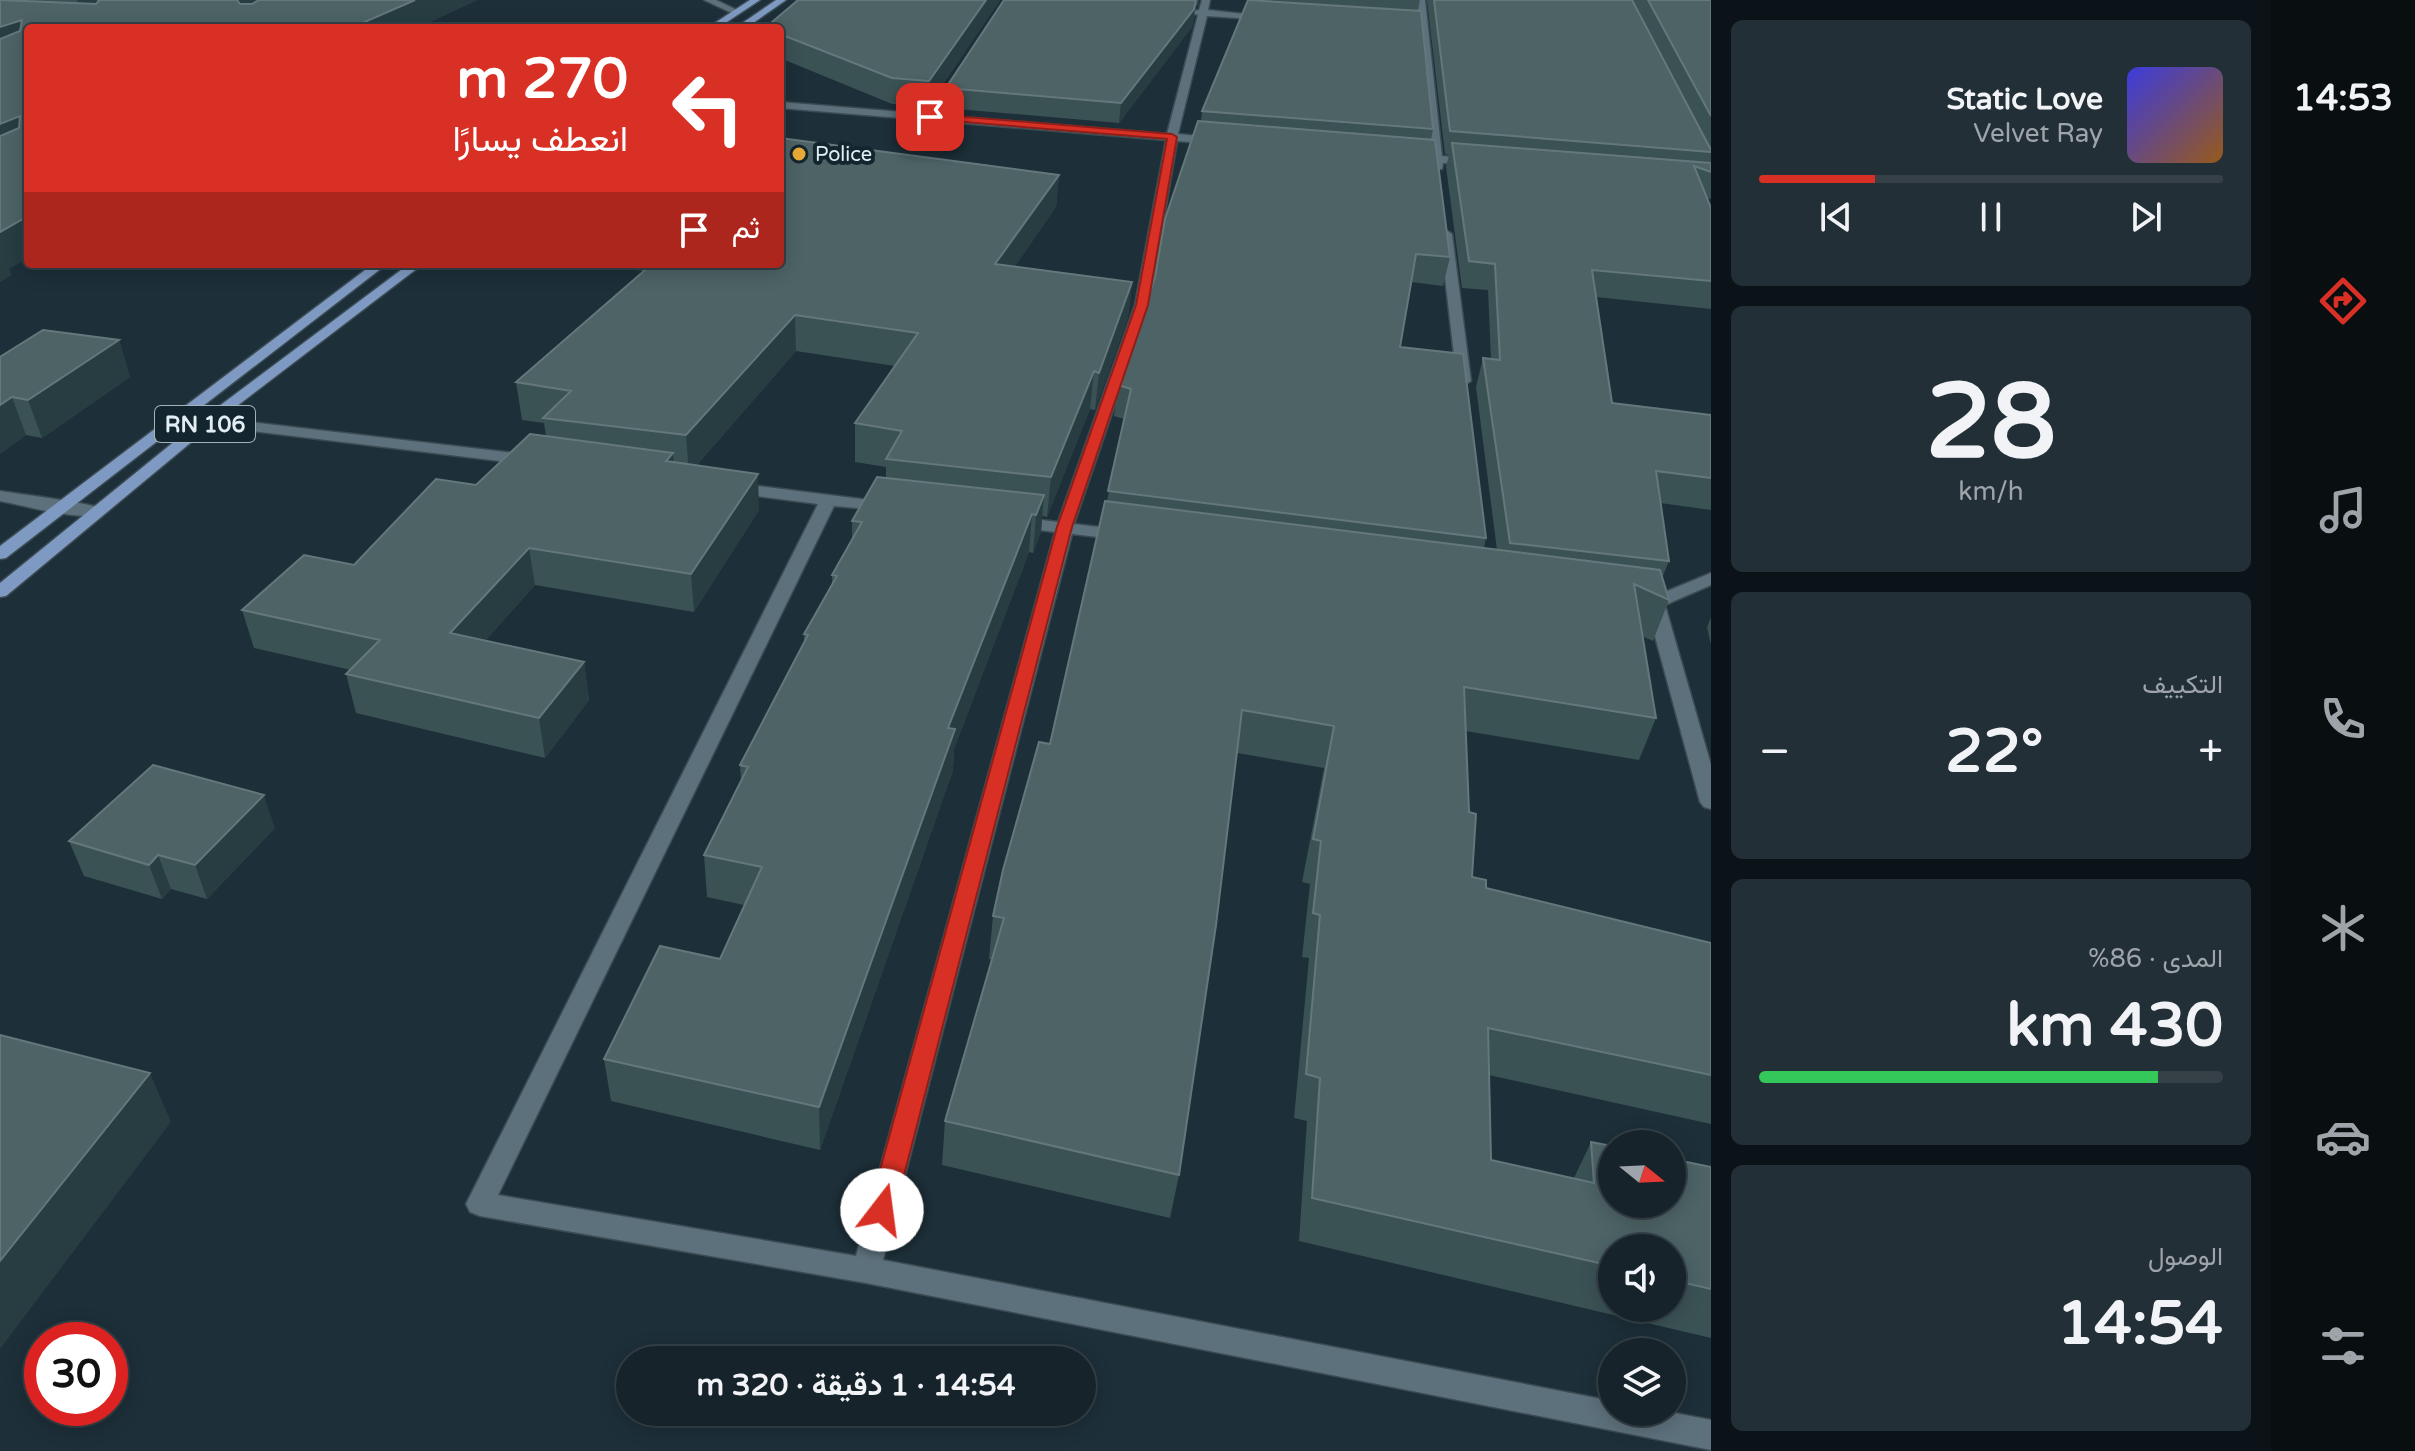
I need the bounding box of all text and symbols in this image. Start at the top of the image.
text: 270 m [457,46,628,113]
icon: left [656,56,760,160]
text: 14:53 [2293,77,2393,120]
text: Static Love [1947,81,2103,118]
pin [896,83,964,151]
icon: arrive [908,95,952,139]
text: انعطف يسارًا [452,118,628,161]
text: Velvet Ray [1973,118,2103,149]
place label: Police [815,143,872,167]
marker: Police [790,145,808,163]
icon: previous [1814,195,1858,239]
icon: pause [1969,195,2013,239]
icon: next [2124,195,2168,239]
icon: arrive [672,208,716,252]
text: ثم [732,210,760,247]
icon: directions [2315,273,2371,329]
text: 28 [1926,361,2056,486]
road number: RN 106 [155,406,255,442]
text: km/h [1958,476,2024,507]
icon: music [2315,482,2371,538]
text: التكييف [2142,669,2223,700]
icon: phone [2315,691,2371,747]
text: 22° [1945,716,2043,788]
text: − [1759,726,1790,779]
text: + [2198,726,2223,779]
icon: climate [2315,900,2371,956]
text: المدى · 86% [2088,943,2223,974]
text: 430 km [2007,990,2223,1062]
icon: car [2315,1109,2371,1165]
north arrow [1598,1130,1686,1218]
map controls [1598,1130,1686,1426]
position arrow [840,1168,924,1252]
button: sound [1598,1234,1686,1322]
text: الوصول [2148,1241,2223,1272]
text: 14:54 [2057,1288,2223,1360]
icon: filters [2315,1318,2371,1374]
speed limit sign: 30 [24,1322,128,1426]
button: layers [1598,1338,1686,1426]
text: 14:54 · 1 دقيقة · 320 m [696,1367,1016,1404]

